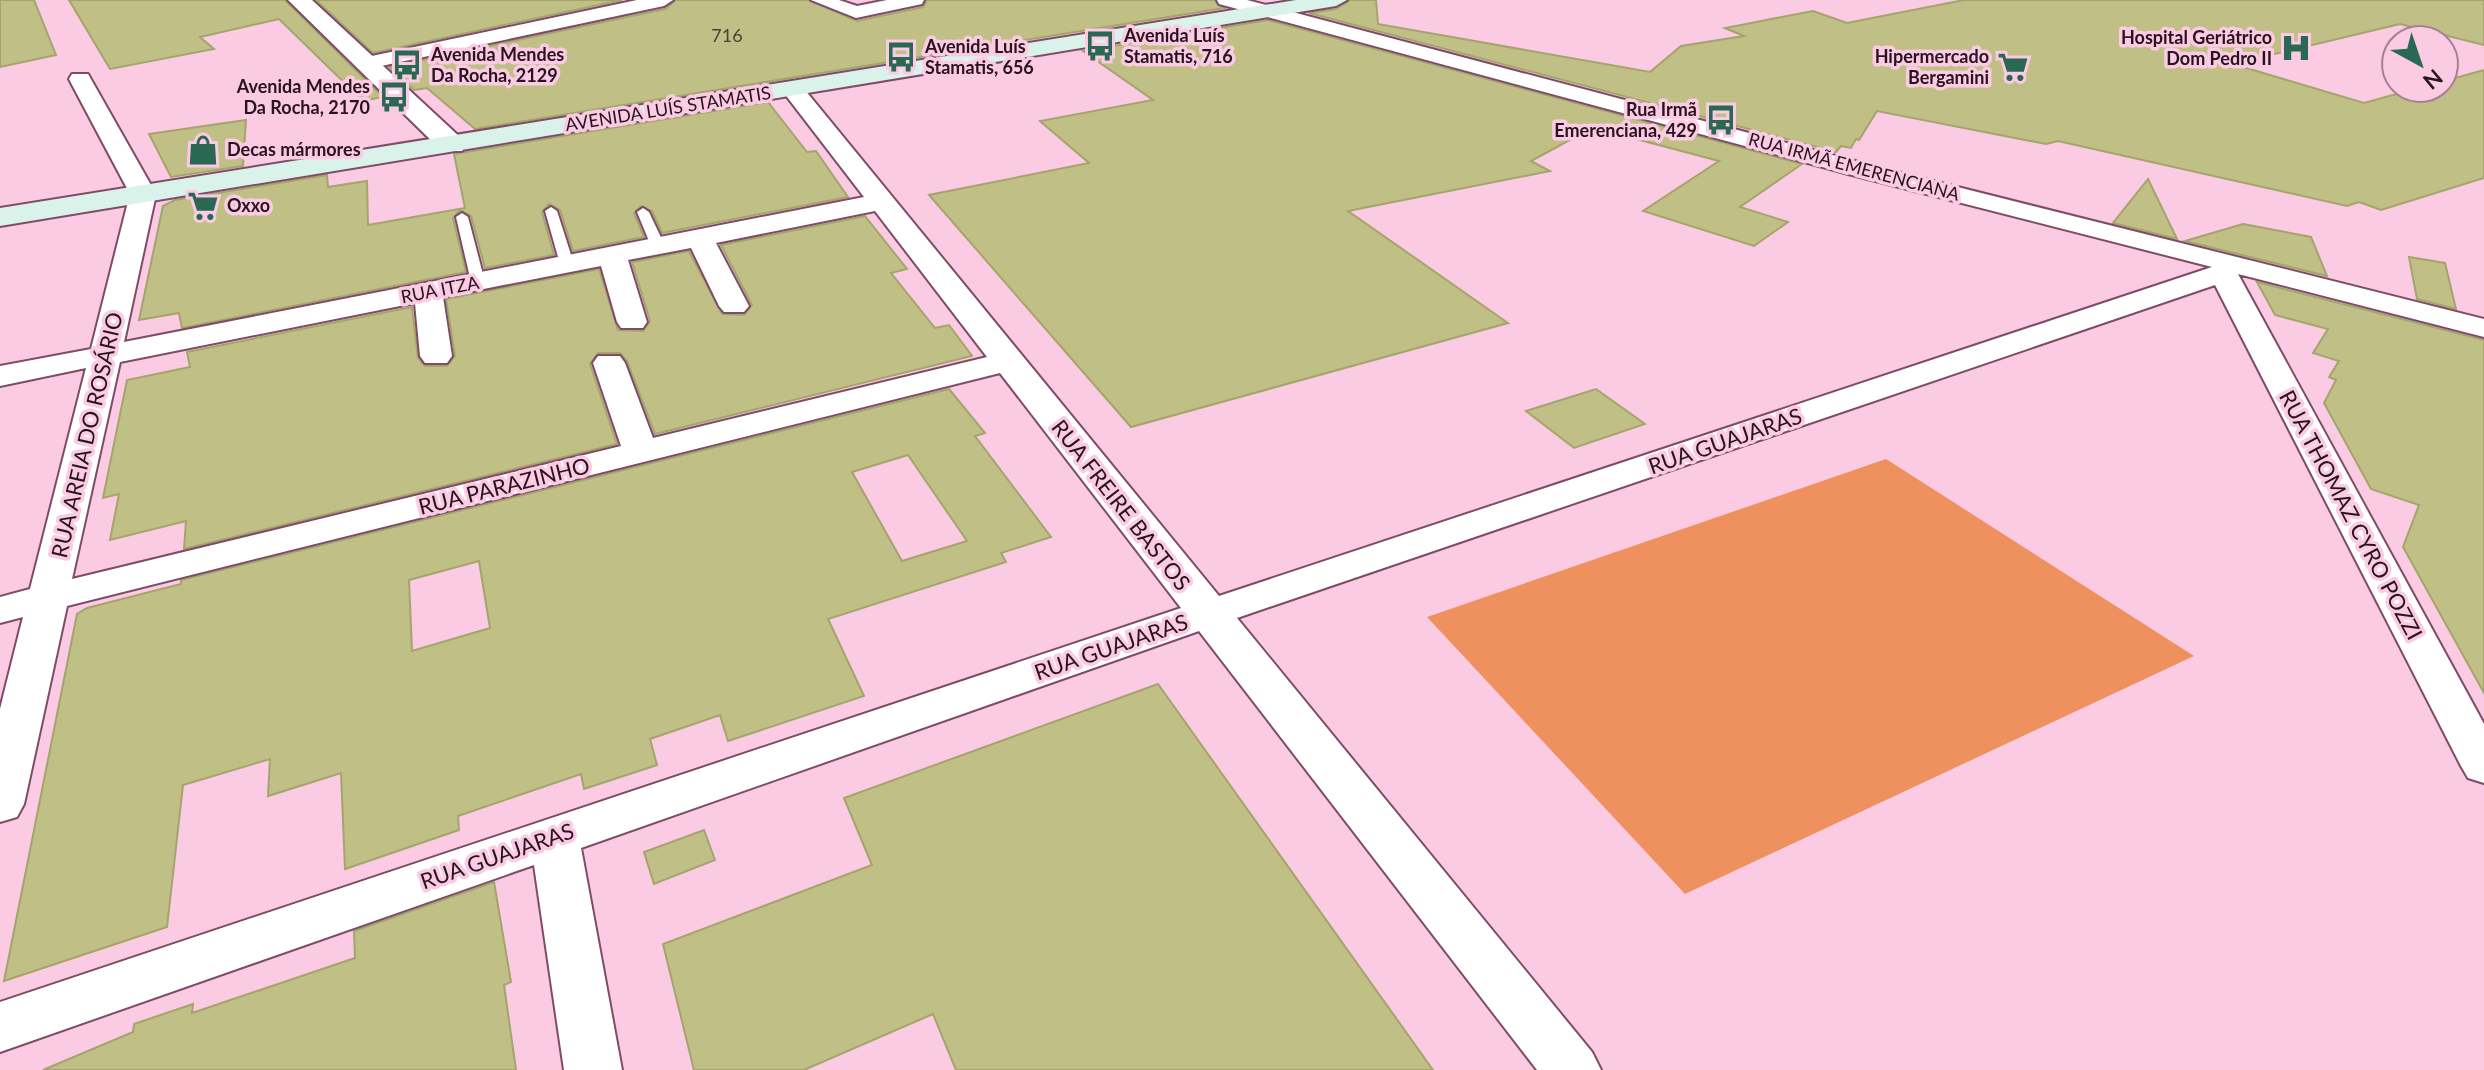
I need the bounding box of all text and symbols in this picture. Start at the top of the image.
house number: 716 [711,24,743,46]
place label: Avenida Luís Stamatis, 716 [1123,24,1233,67]
north arrow [2380,24,2460,104]
place label: Hospital Geriátrico Dom Pedro II [2121,26,2272,69]
bus stop icon: Avenida Luís Stamatis, 716 [1083,29,1117,63]
hospital icon: Hospital Geriátrico Dom Pedro II [2279,31,2313,65]
place label: Avenida Luís Stamatis, 656 [924,35,1034,78]
bus stop icon: Avenida Luís Stamatis, 656 [884,40,918,74]
place label: Avenida Mendes Da Rocha, 2129 [430,43,564,86]
place label: Hipermercado Bergamini [1875,45,1989,88]
bus stop icon: Avenida Mendes Da Rocha, 2129 [390,48,424,82]
supermarket icon: Hipermercado Bergamini [1996,50,2030,84]
text: N [2418,64,2448,95]
place label: Avenida Mendes Da Rocha, 2170 [236,75,370,118]
bus stop icon: Avenida Mendes Da Rocha, 2170 [377,80,411,114]
street label: AVENIDA LUÍS STAMATIS [563,81,772,135]
place label: Rua Irmã Emerenciana, 429 [1554,98,1697,141]
bus stop icon: Rua Irmã Emerenciana, 429 [1704,103,1738,137]
street label: RUA IRMÃ EMERENCIANA [1746,127,1963,205]
shop icon: Decas mármores [186,133,220,167]
place label: Decas mármores [227,138,361,160]
supermarket icon: Oxxo [186,189,220,223]
place label: Oxxo [227,194,270,216]
street label: RUA ITZA [399,271,481,307]
street label: RUA AREIA DO ROSÁRIO [45,309,128,560]
street label: RUA THOMAZ CYRO POZZI [2274,385,2429,644]
street label: RUA GUAJARAS [1644,402,1805,479]
street label: RUA FREIRE BASTOS [1046,414,1196,595]
street label: RUA PARAZINHO [415,451,592,520]
street label: RUA GUAJARAS [1030,608,1191,685]
street label: RUA GUAJARAS [416,817,577,894]

